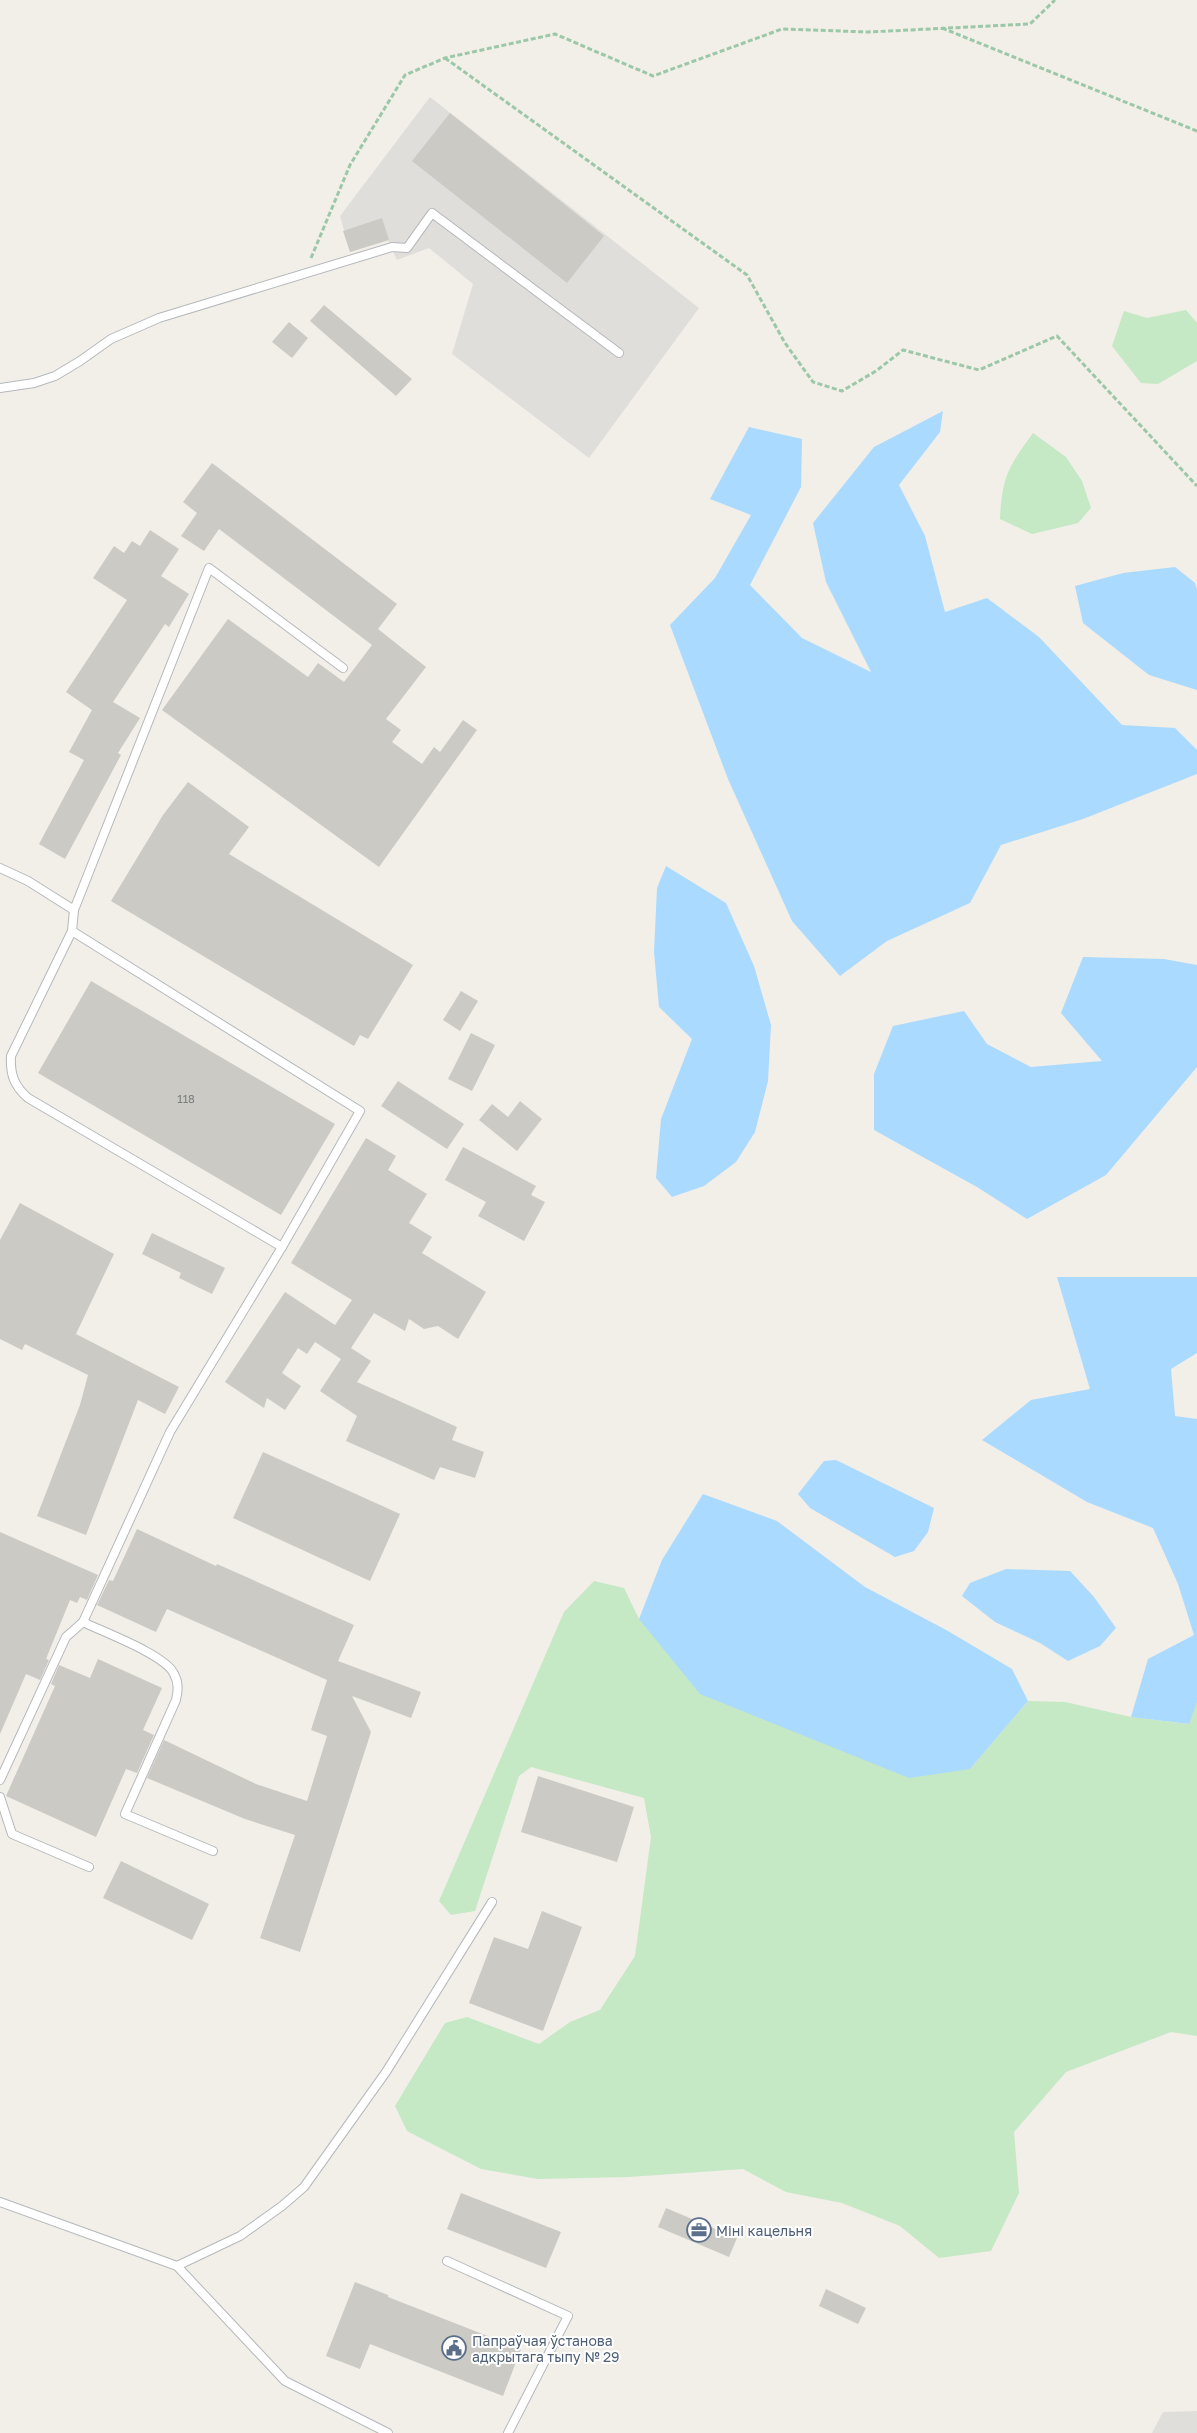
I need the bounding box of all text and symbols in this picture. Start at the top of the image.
house number: 118 [177,1092,195,1105]
office icon: Міні кацельня [686,2217,712,2243]
place label: Міні кацельня [716,2222,812,2239]
place label: Папраўчая ўстанова адкрытага тыпу № 29 [472,2332,620,2365]
public building icon: Папраўчая ўстанова адкрытага тыпу № 29 [441,2335,467,2361]

